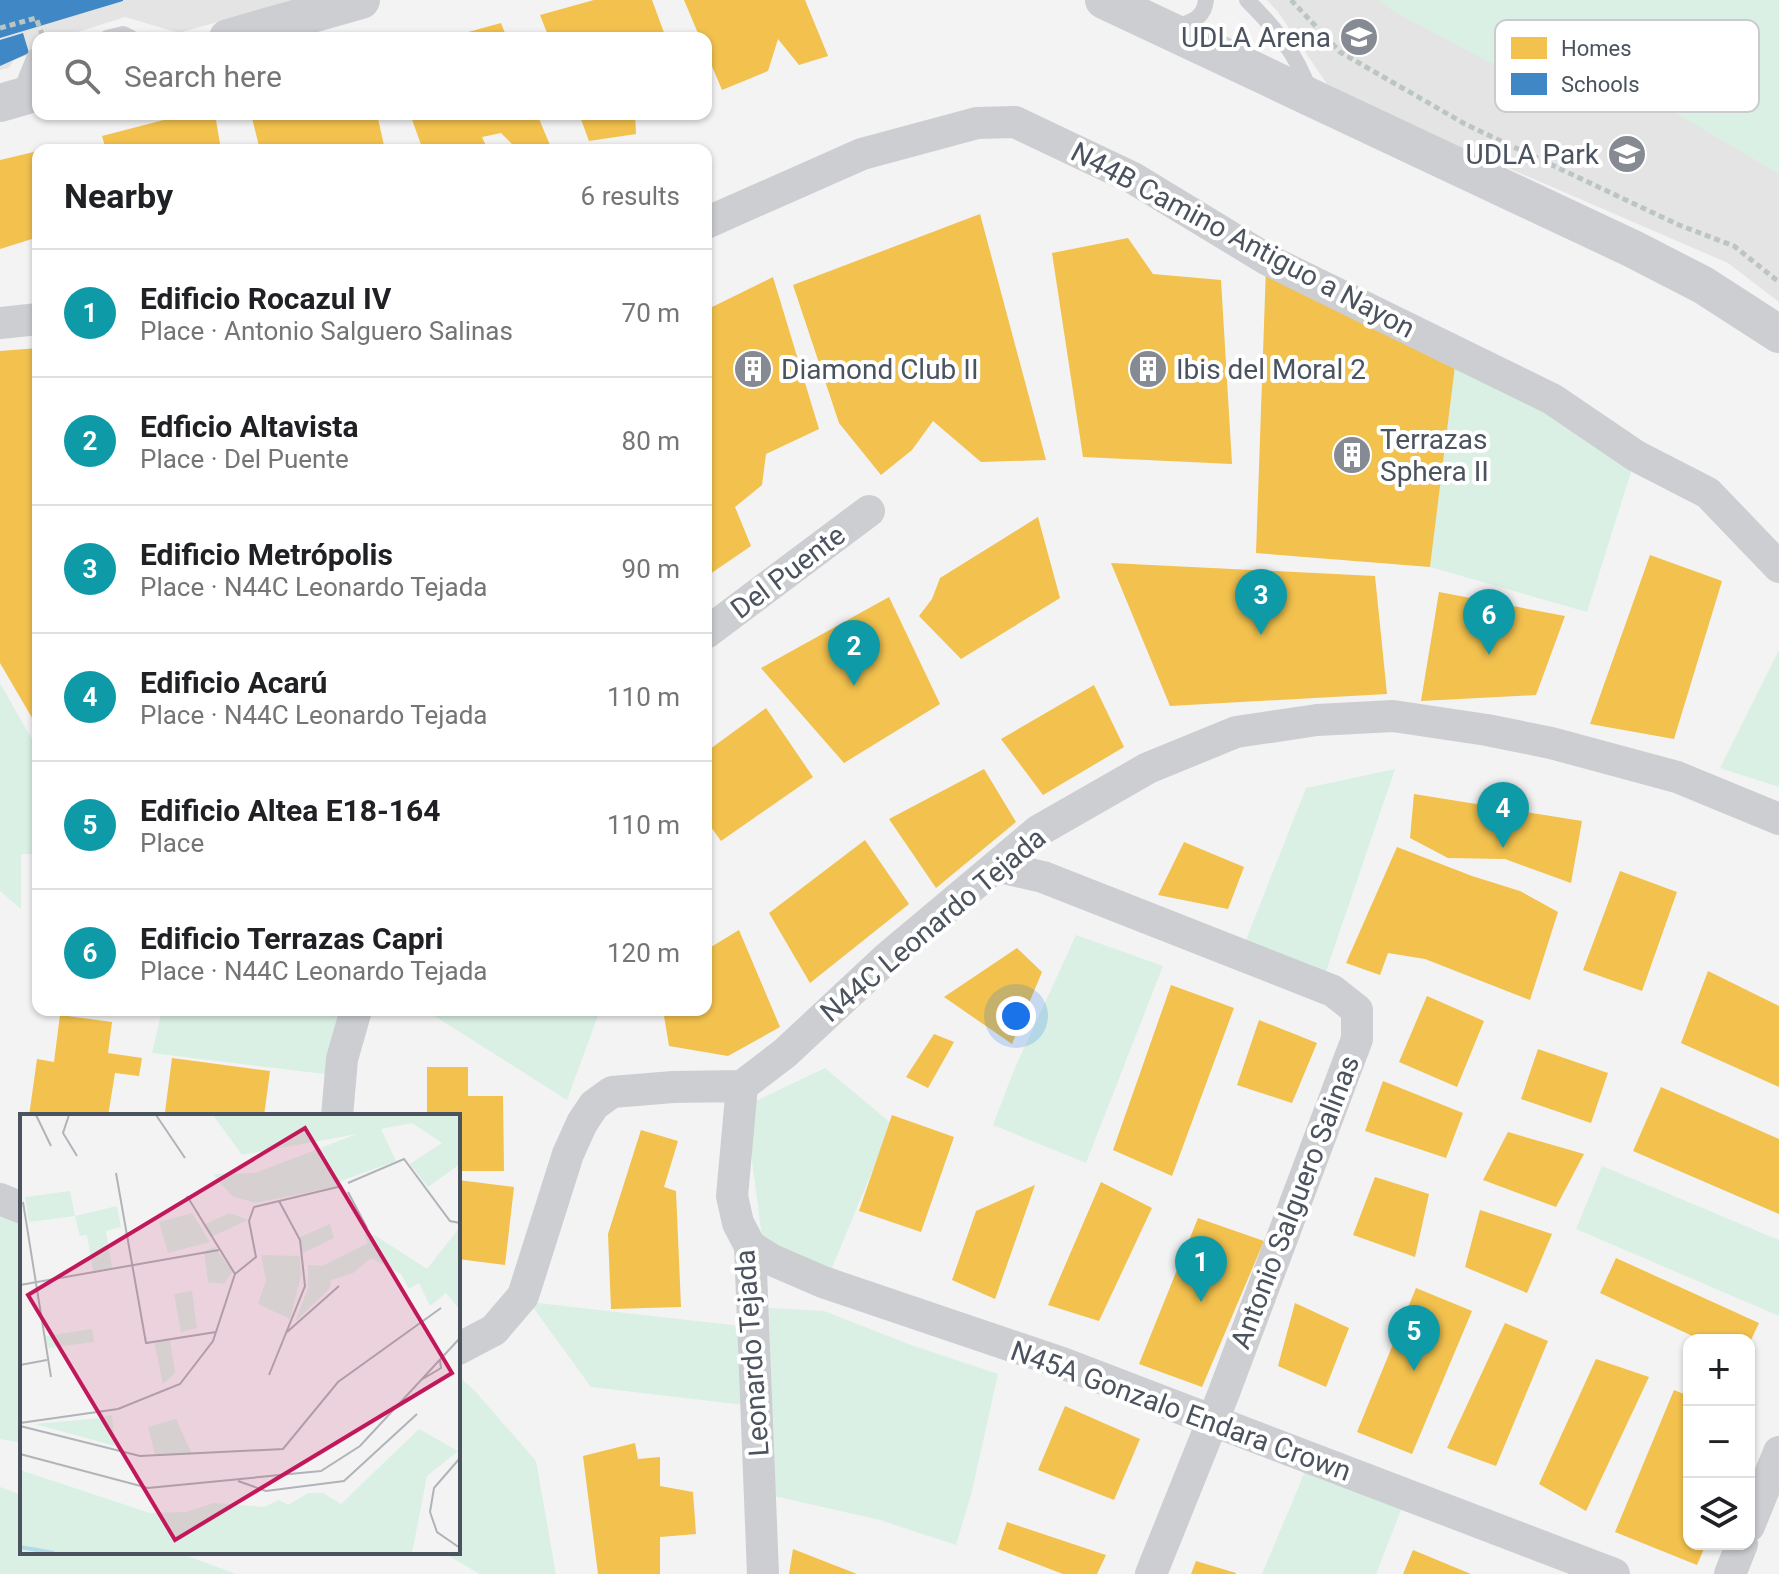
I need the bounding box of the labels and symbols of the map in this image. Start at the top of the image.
school or university icon: UDLA Arena [1338,16,1380,58]
legend [1495,20,1759,112]
place label: UDLA Arena [1181,21,1331,54]
text: Homes [1561,36,1632,61]
text: Schools [1561,72,1640,97]
school or university icon: UDLA Park [1606,133,1648,175]
street label: N44B Camino Antiguo a Nayon [1066,135,1420,345]
place label: UDLA Park [1465,138,1600,171]
building icon: Diamond Club II [732,348,774,390]
building icon: Ibis del Moral 2 [1127,348,1169,390]
place label: Diamond Club II [781,353,979,386]
place label: Ibis del Moral 2 [1176,353,1366,386]
place label: Terrazas Sphera II [1380,423,1489,488]
building icon: Terrazas Sphera II [1331,434,1373,476]
street label: Del Puente [724,518,852,626]
pin: 3 [1235,569,1287,635]
pin: 6 [1463,589,1515,655]
pin: 2 [828,620,880,686]
pin: 4 [1477,782,1529,848]
street label: N44C Leonardo Tejada [814,821,1052,1029]
your location [996,996,1036,1036]
street label: Antonio Salguero Salinas [1224,1051,1366,1353]
inset map [20,1114,460,1554]
pin: 1 [1175,1236,1227,1302]
street label: Leonardo Tejada [728,1249,776,1457]
pin: 5 [1388,1305,1440,1371]
street label: N45A Gonzalo Endara Crown [1006,1334,1356,1488]

